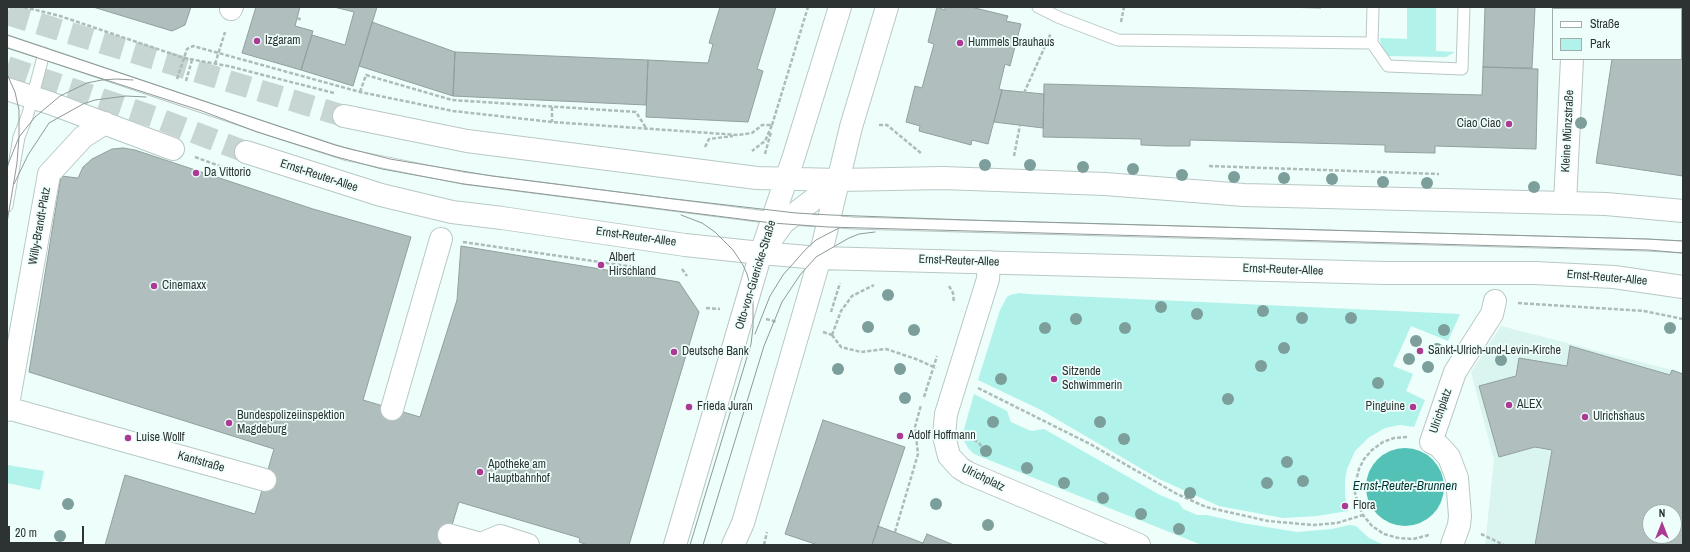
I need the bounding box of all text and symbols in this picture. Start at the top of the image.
legend [1552,8,1682,60]
text: Straße [1590,16,1620,32]
place label: Izgaram [265,34,301,48]
marker: Izgaram [252,36,262,46]
place label: Hummels Brauhaus [968,36,1054,50]
text: Park [1590,36,1610,52]
marker: Hummels Brauhaus [955,38,965,48]
street label: Kleine Münzstraße [1559,89,1577,173]
place label: Ciao Ciao [1457,117,1501,131]
marker: Ciao Ciao [1504,119,1514,129]
street label: Ernst-Reuter-Allee [278,157,360,195]
place label: Da Vittorio [204,166,251,180]
marker: Da Vittorio [191,168,201,178]
street label: Willy-Brandt-Platz [26,186,54,266]
street label: Otto-von-Guericke-Straße [732,219,780,331]
street label: Ernst-Reuter-Allee [595,224,677,250]
place label: Albert Hirschland [609,251,656,279]
street label: Ernst-Reuter-Allee [918,252,1000,270]
marker: Albert Hirschland [596,260,606,270]
street label: Ernst-Reuter-Allee [1242,261,1324,279]
street label: Ernst-Reuter-Allee [1566,267,1648,289]
place label: Cinemaxx [162,279,206,293]
marker: Cinemaxx [149,281,159,291]
place label: Sankt-Ulrich-und-Levin-Kirche [1428,344,1561,358]
place label: Deutsche Bank [682,345,749,359]
marker: Sankt-Ulrich-und-Levin-Kirche [1415,346,1425,356]
marker: Deutsche Bank [669,347,679,357]
place label: Sitzende Schwimmerin [1062,365,1122,393]
marker: Sitzende Schwimmerin [1049,374,1059,384]
street label: Ulrichplatz [1427,387,1455,435]
place label: ALEX [1517,398,1542,412]
place label: Frieda Juran [697,400,753,414]
place label: Pinguine [1366,400,1405,414]
marker: ALEX [1504,400,1514,410]
marker: Frieda Juran [684,402,694,412]
marker: Pinguine [1408,402,1418,412]
place label: Bundespolizeiinspektion Magdeburg [237,409,345,437]
place label: Ulrichshaus [1593,410,1645,424]
marker: Ulrichshaus [1580,412,1590,422]
marker: Bundespolizeiinspektion Magdeburg [224,418,234,428]
place label: Adolf Hoffmann [908,429,976,443]
place label: Luise Wollf [136,431,185,445]
marker: Adolf Hoffmann [895,431,905,441]
marker: Luise Wollf [123,433,133,443]
street label: Kantstraße [176,448,226,476]
place label: Apotheke am Hauptbahnhof [488,458,550,486]
street label: Ulrichplatz [959,461,1007,495]
marker: Apotheke am Hauptbahnhof [475,467,485,477]
water label: Ernst-Reuter-Brunnen [1353,479,1457,495]
place label: Flora [1353,499,1375,513]
marker: Flora [1340,501,1350,511]
north arrow [1642,504,1682,544]
text: N [1659,506,1665,520]
scale bar [10,518,86,544]
text: 20 m [15,525,37,541]

